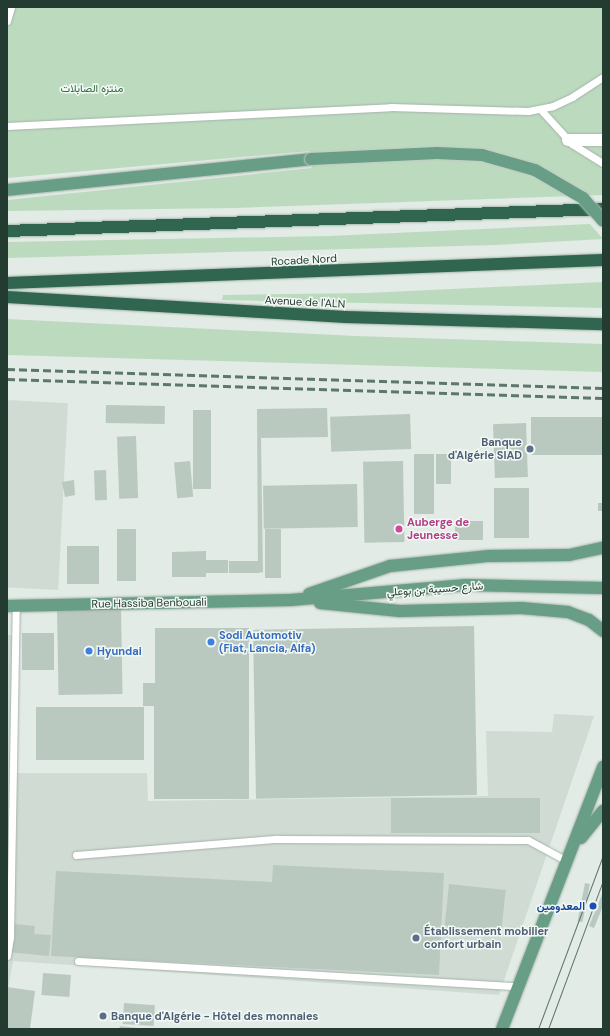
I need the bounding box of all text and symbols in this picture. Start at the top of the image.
park label: منتزه الصابلات [61,81,123,95]
street label: Rocade Nord [271,252,337,268]
street label: Avenue de l'ALN [264,293,346,311]
place label: Banque d'Algérie SIAD [448,436,522,462]
marker: Banque d'Algérie SIAD [525,444,535,454]
place label: Auberge de Jeunesse [407,516,469,542]
marker: Auberge de Jeunesse [394,524,404,534]
street label: شارع حسيبة بن بوعلي [386,579,484,599]
street label: Rue Hassiba Benbouali [91,595,207,611]
place label: Sodi Automotiv (Fiat, Lancia, Alfa) [219,629,316,655]
marker: Sodi Automotiv (Fiat, Lancia, Alfa) [206,637,216,647]
place label: Hyundai [97,644,142,658]
marker: Hyundai [84,646,94,656]
place label: المعدومين [537,899,585,913]
marker: المعدومين [588,901,598,911]
place label: Établissement mobilier confort urbain [424,925,549,951]
marker: Établissement mobilier confort urbain [411,933,421,943]
place label: Banque d'Algérie - Hôtel des monnaies [111,1009,318,1023]
marker: Banque d'Algérie - Hôtel des monnaies [98,1011,108,1021]

